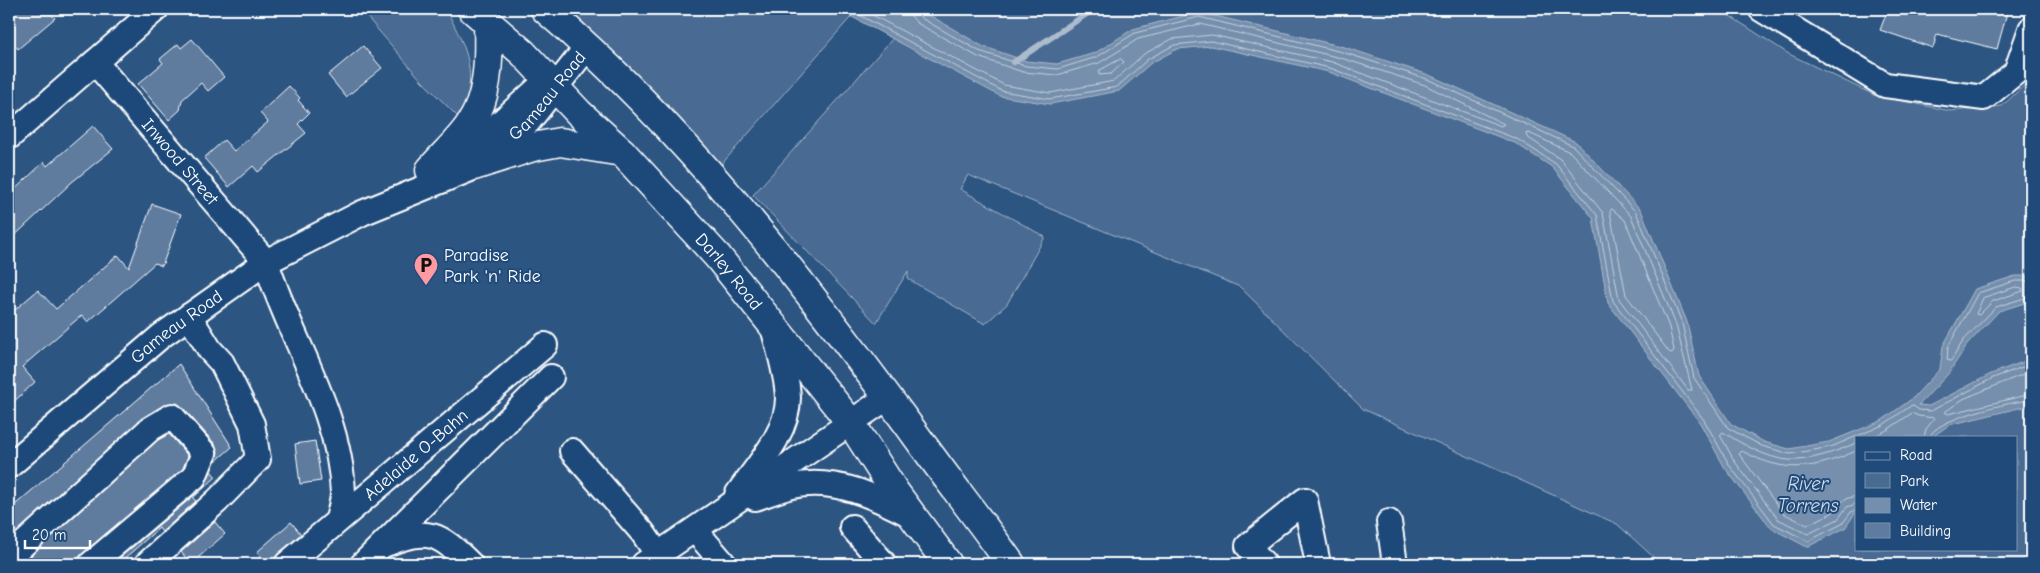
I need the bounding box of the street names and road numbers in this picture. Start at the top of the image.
street label: Gameau Road [505,47,591,145]
street label: Inwood Street [137,114,223,210]
street label: Darley Road [691,229,767,315]
street label: Gameau Road [127,286,227,368]
street label: Adelaide O-Bahn [360,405,472,505]

